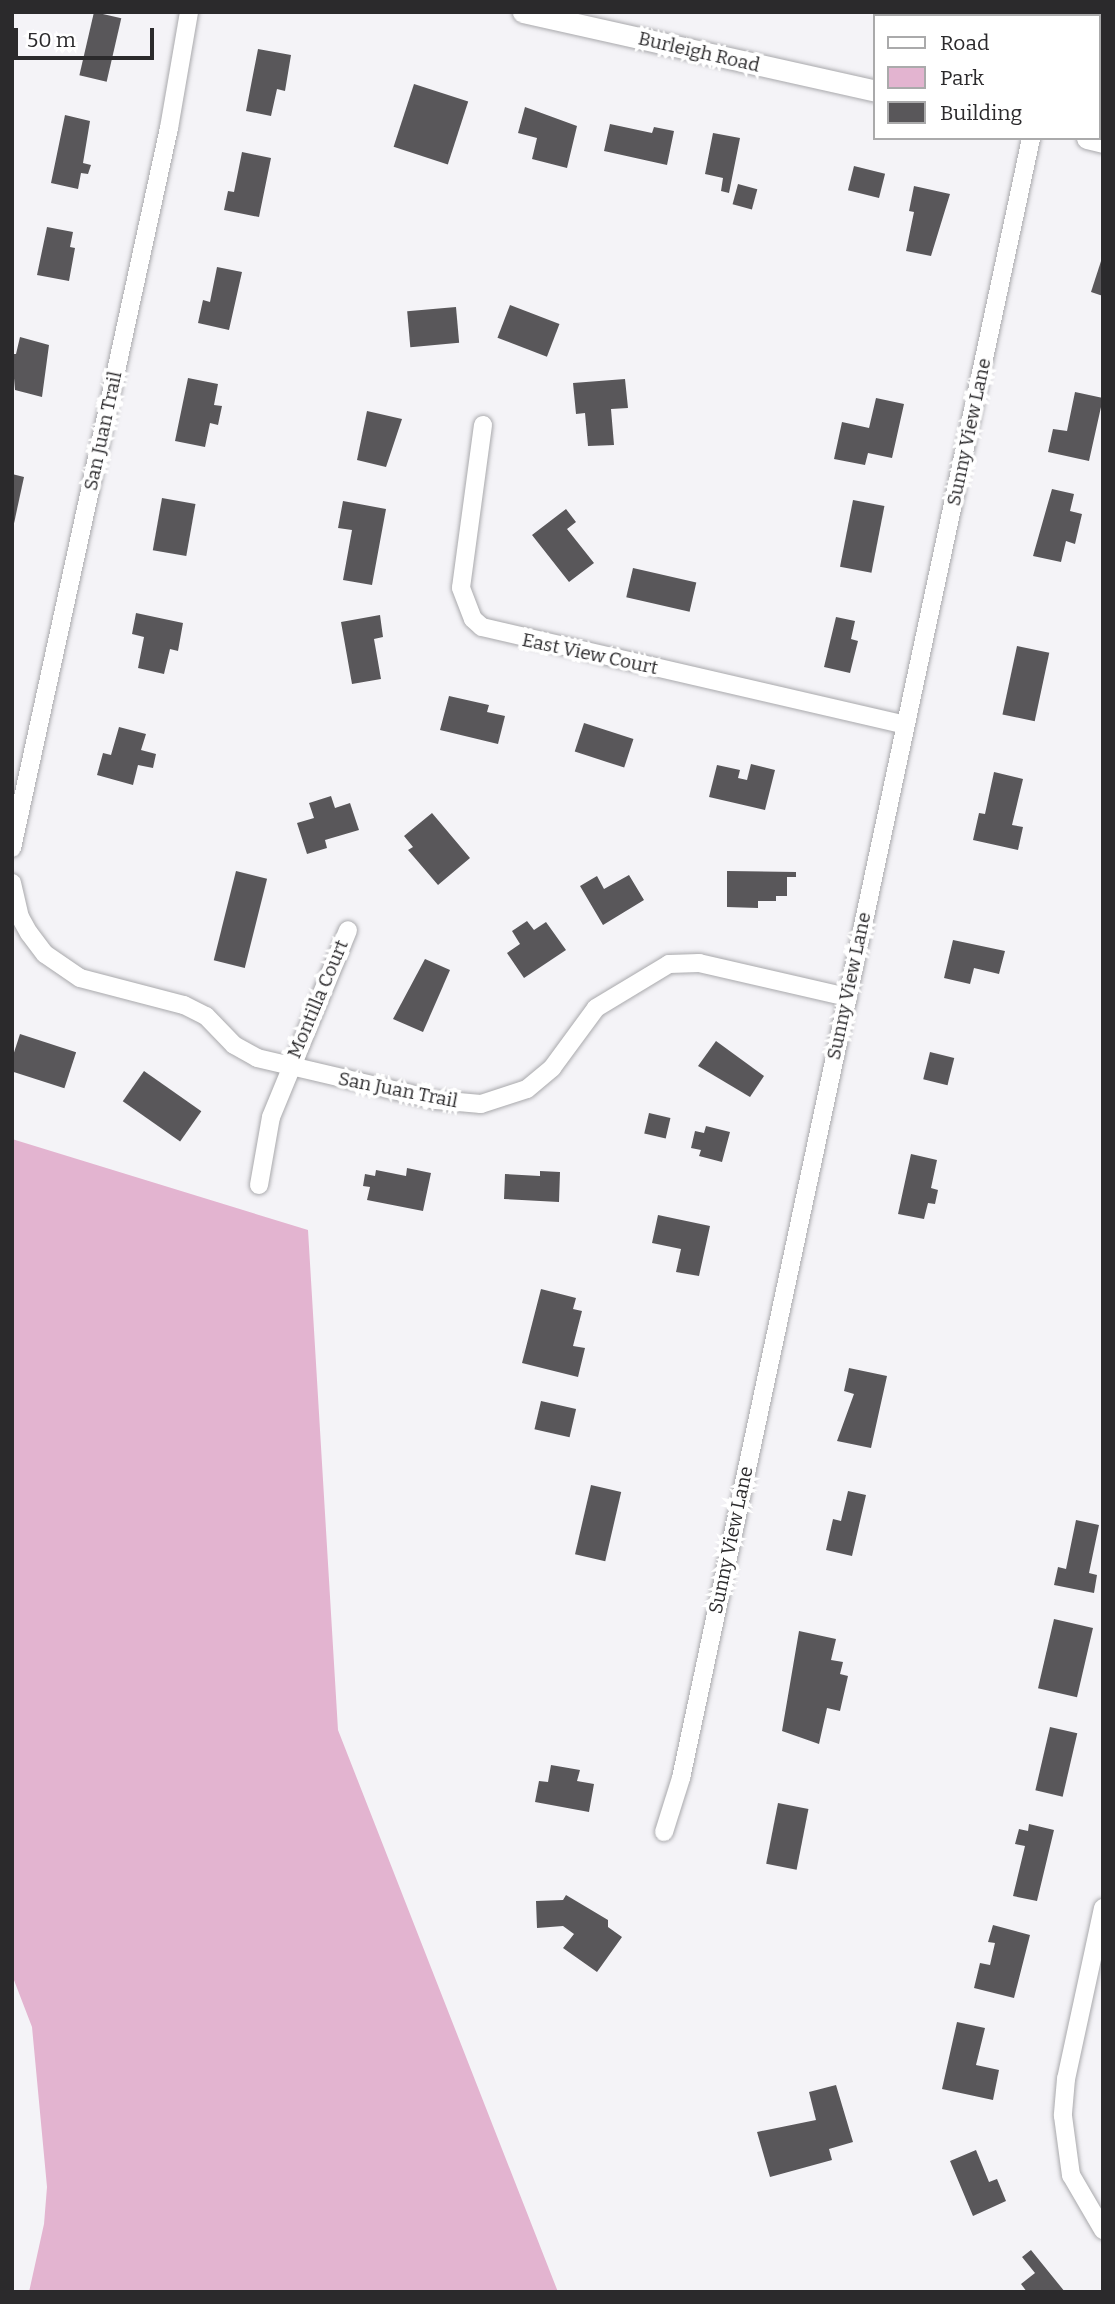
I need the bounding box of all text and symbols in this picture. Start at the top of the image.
scale bar [18,14,158,58]
legend [874,14,1101,140]
text: 50 m [27,27,76,53]
street label: Burleigh Road [636,27,762,77]
text: Road [940,30,989,56]
text: Park [940,65,984,91]
text: Building [940,100,1022,126]
street label: Sunny View Lane [942,356,996,508]
street label: San Juan Trail [79,369,127,493]
street label: East View Court [520,628,660,680]
street label: Sunny View Lane [822,910,876,1062]
street label: Montilla Court [283,936,353,1062]
street label: San Juan Trail [336,1067,460,1113]
street label: Sunny View Lane [704,1464,758,1616]

